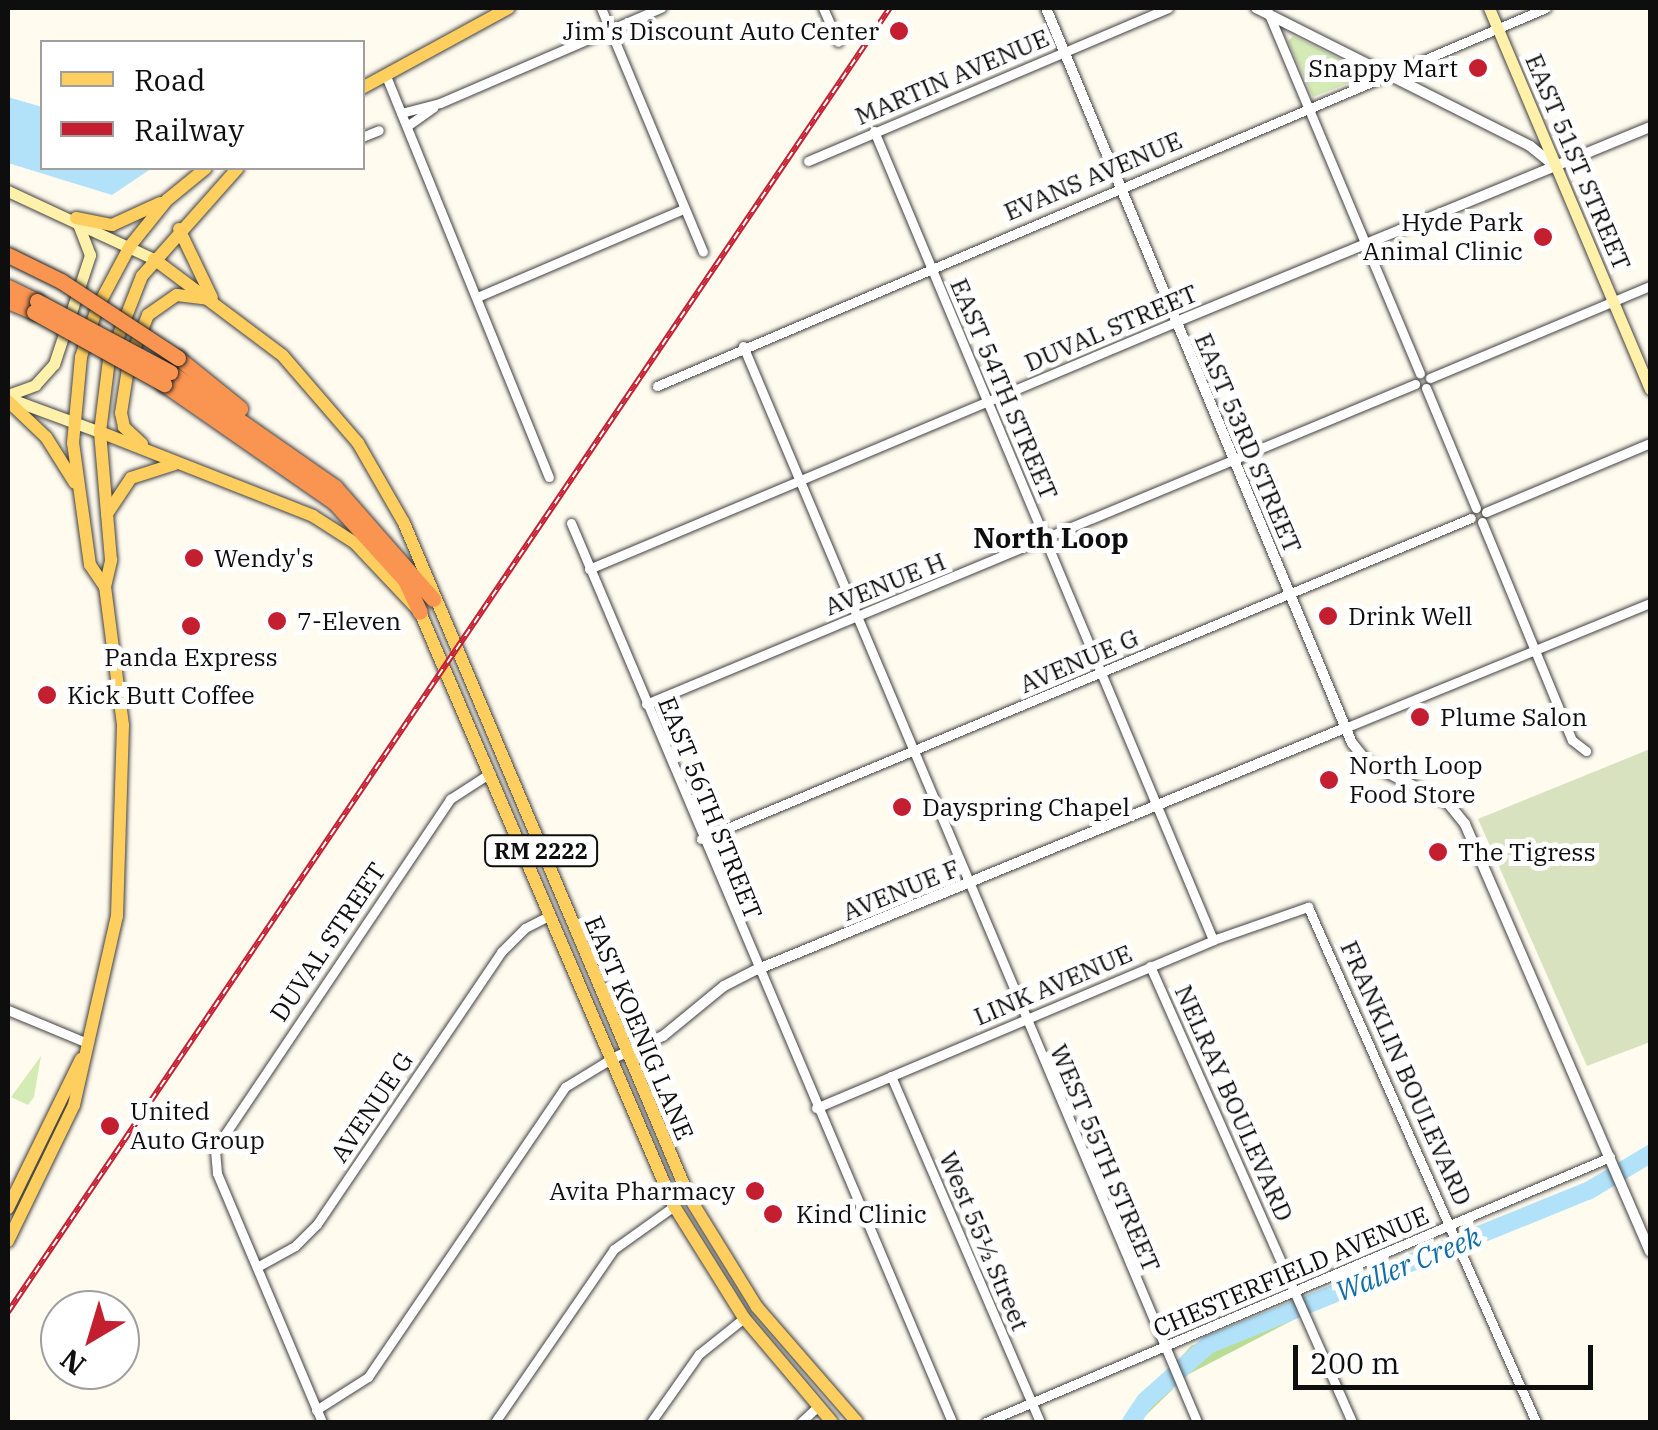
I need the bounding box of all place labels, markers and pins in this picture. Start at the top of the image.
place label: Jim's Discount Auto Center [563,16,879,46]
marker: Jim's Discount Auto Center [888,20,910,42]
place label: Snappy Mart [1308,53,1458,83]
marker: Snappy Mart [1467,57,1489,79]
place label: Hyde Park Animal Clinic [1363,208,1523,267]
marker: Hyde Park Animal Clinic [1532,226,1554,248]
place label: Wendy's [214,543,314,573]
marker: Wendy's [183,547,205,569]
place label: Drink Well [1348,601,1472,631]
marker: Drink Well [1317,605,1339,627]
place label: 7-Eleven [297,606,401,636]
marker: 7-Eleven [266,610,288,632]
marker: Panda Express [180,615,202,637]
place label: Panda Express [104,642,278,672]
place label: Kick Butt Coffee [67,680,255,710]
marker: Kick Butt Coffee [36,684,58,706]
place label: Plume Salon [1440,702,1588,732]
marker: Plume Salon [1409,706,1431,728]
place label: North Loop Food Store [1349,751,1483,810]
marker: North Loop Food Store [1318,769,1340,791]
place label: Dayspring Chapel [922,792,1130,822]
marker: Dayspring Chapel [891,796,913,818]
place label: The Tigress [1458,837,1596,867]
marker: The Tigress [1427,841,1449,863]
place label: United Auto Group [130,1097,265,1156]
marker: United Auto Group [99,1115,121,1137]
place label: Avita Pharmacy [549,1176,735,1206]
marker: Avita Pharmacy [744,1180,766,1202]
place label: Kind Clinic [796,1199,927,1229]
marker: Kind Clinic [760,1201,786,1227]

